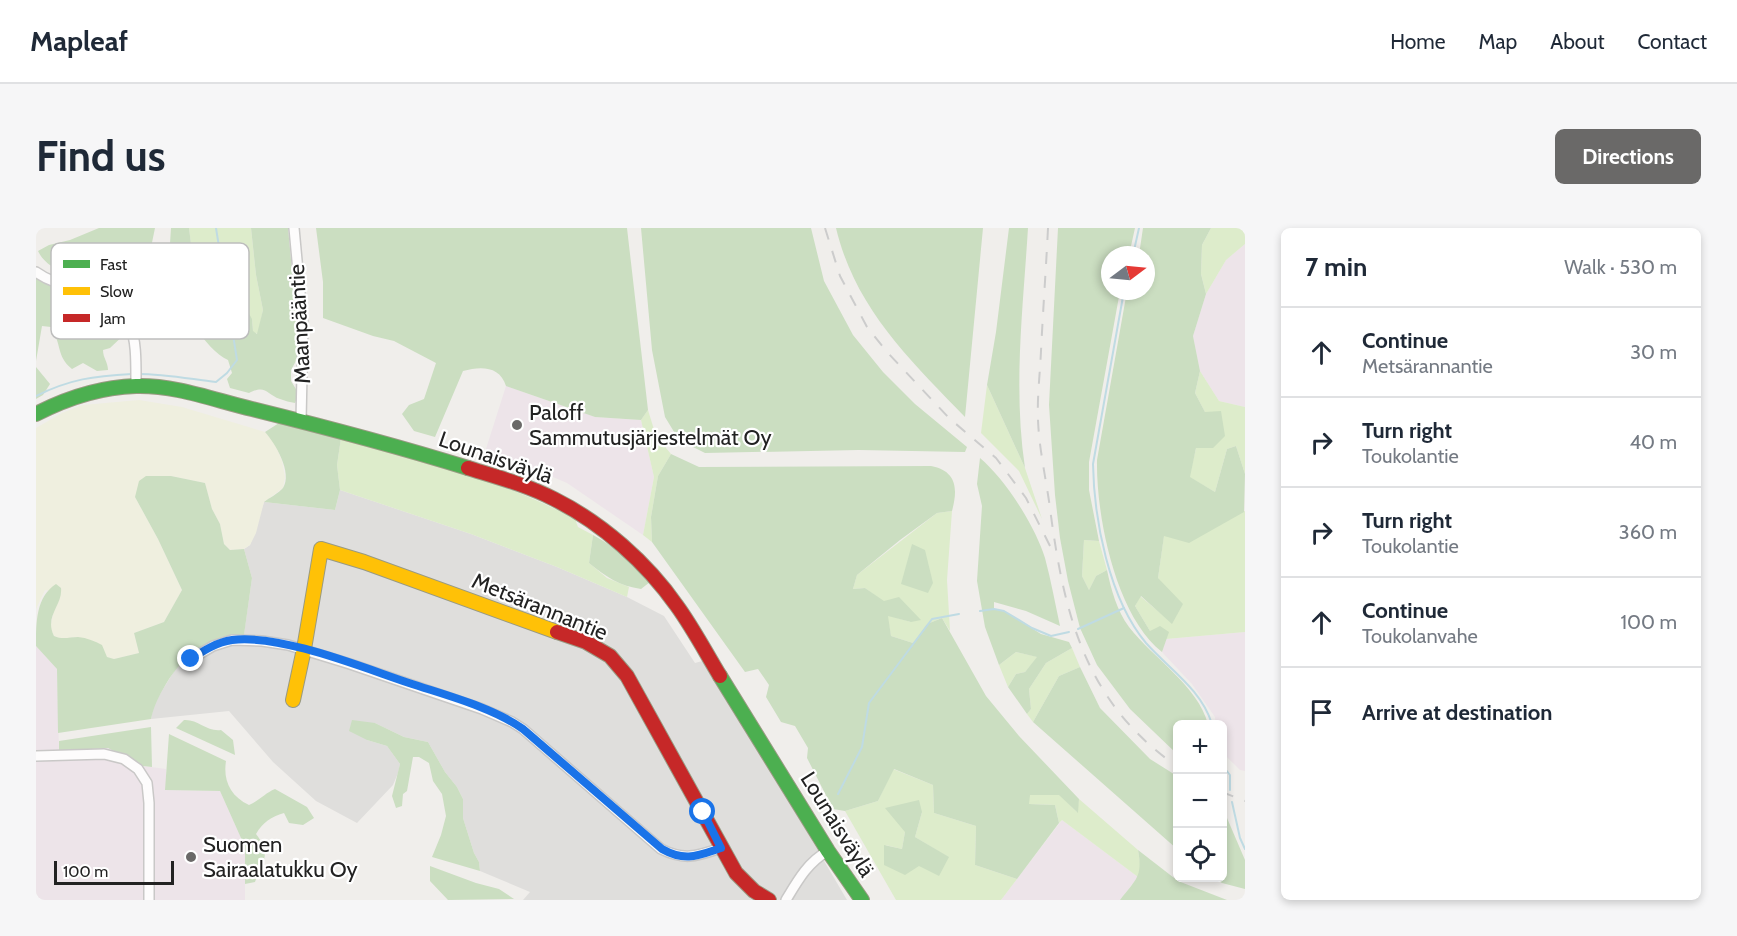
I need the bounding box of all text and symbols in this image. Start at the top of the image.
text: Mapleaf [30,24,128,58]
text: Home [1390,29,1446,54]
text: Map [1479,29,1517,54]
text: About [1550,29,1604,54]
text: Contact [1637,29,1707,54]
button: Directions [1555,129,1701,184]
text: Find us [36,130,165,182]
legend [51,243,249,339]
north arrow [1101,246,1155,300]
text: 7 min [1305,251,1367,283]
text: Fast [100,255,128,274]
text: Walk · 530 m [1564,255,1677,279]
street label: Maanpääntie [283,263,316,385]
text: Slow [100,282,134,301]
text: Jam [99,309,126,328]
text: Continue [1362,327,1448,354]
icon: ahead [1305,336,1338,369]
text: 30 m [1630,340,1677,364]
text: Metsärannantie [1362,354,1493,378]
place label: Paloff Sammutusjärjestelmät Oy [529,399,772,451]
text: Turn right [1362,417,1452,444]
marker: Paloff Sammutusjärjestelmät Oy [510,418,524,432]
street label: Lounaisväylä [435,425,557,490]
icon: right [1305,426,1338,459]
text: 40 m [1629,430,1677,454]
text: Toukolantie [1362,444,1459,468]
text: Turn right [1362,507,1452,534]
icon: right [1305,516,1338,549]
text: 360 m [1619,520,1677,544]
text: Toukolantie [1362,534,1459,558]
street label: Metsärannantie [468,567,612,646]
text: Continue [1362,597,1448,624]
icon: ahead [1305,606,1338,639]
text: 100 m [1621,610,1677,634]
text: Toukolanvahe [1362,624,1478,648]
route end [177,645,203,671]
icon: arrive [1305,696,1338,729]
text: Arrive at destination [1362,699,1552,726]
map controls [1173,720,1227,882]
button: + [1173,720,1227,774]
street label: Lounaisväylä [795,767,881,882]
button: − [1173,774,1227,828]
route start [689,798,715,824]
button: locate [1173,828,1227,882]
place label: Suomen Sairaalatukku Oy [203,831,358,883]
marker: Suomen Sairaalatukku Oy [184,850,198,864]
scale bar [54,858,174,886]
text: 100 m [63,862,108,881]

